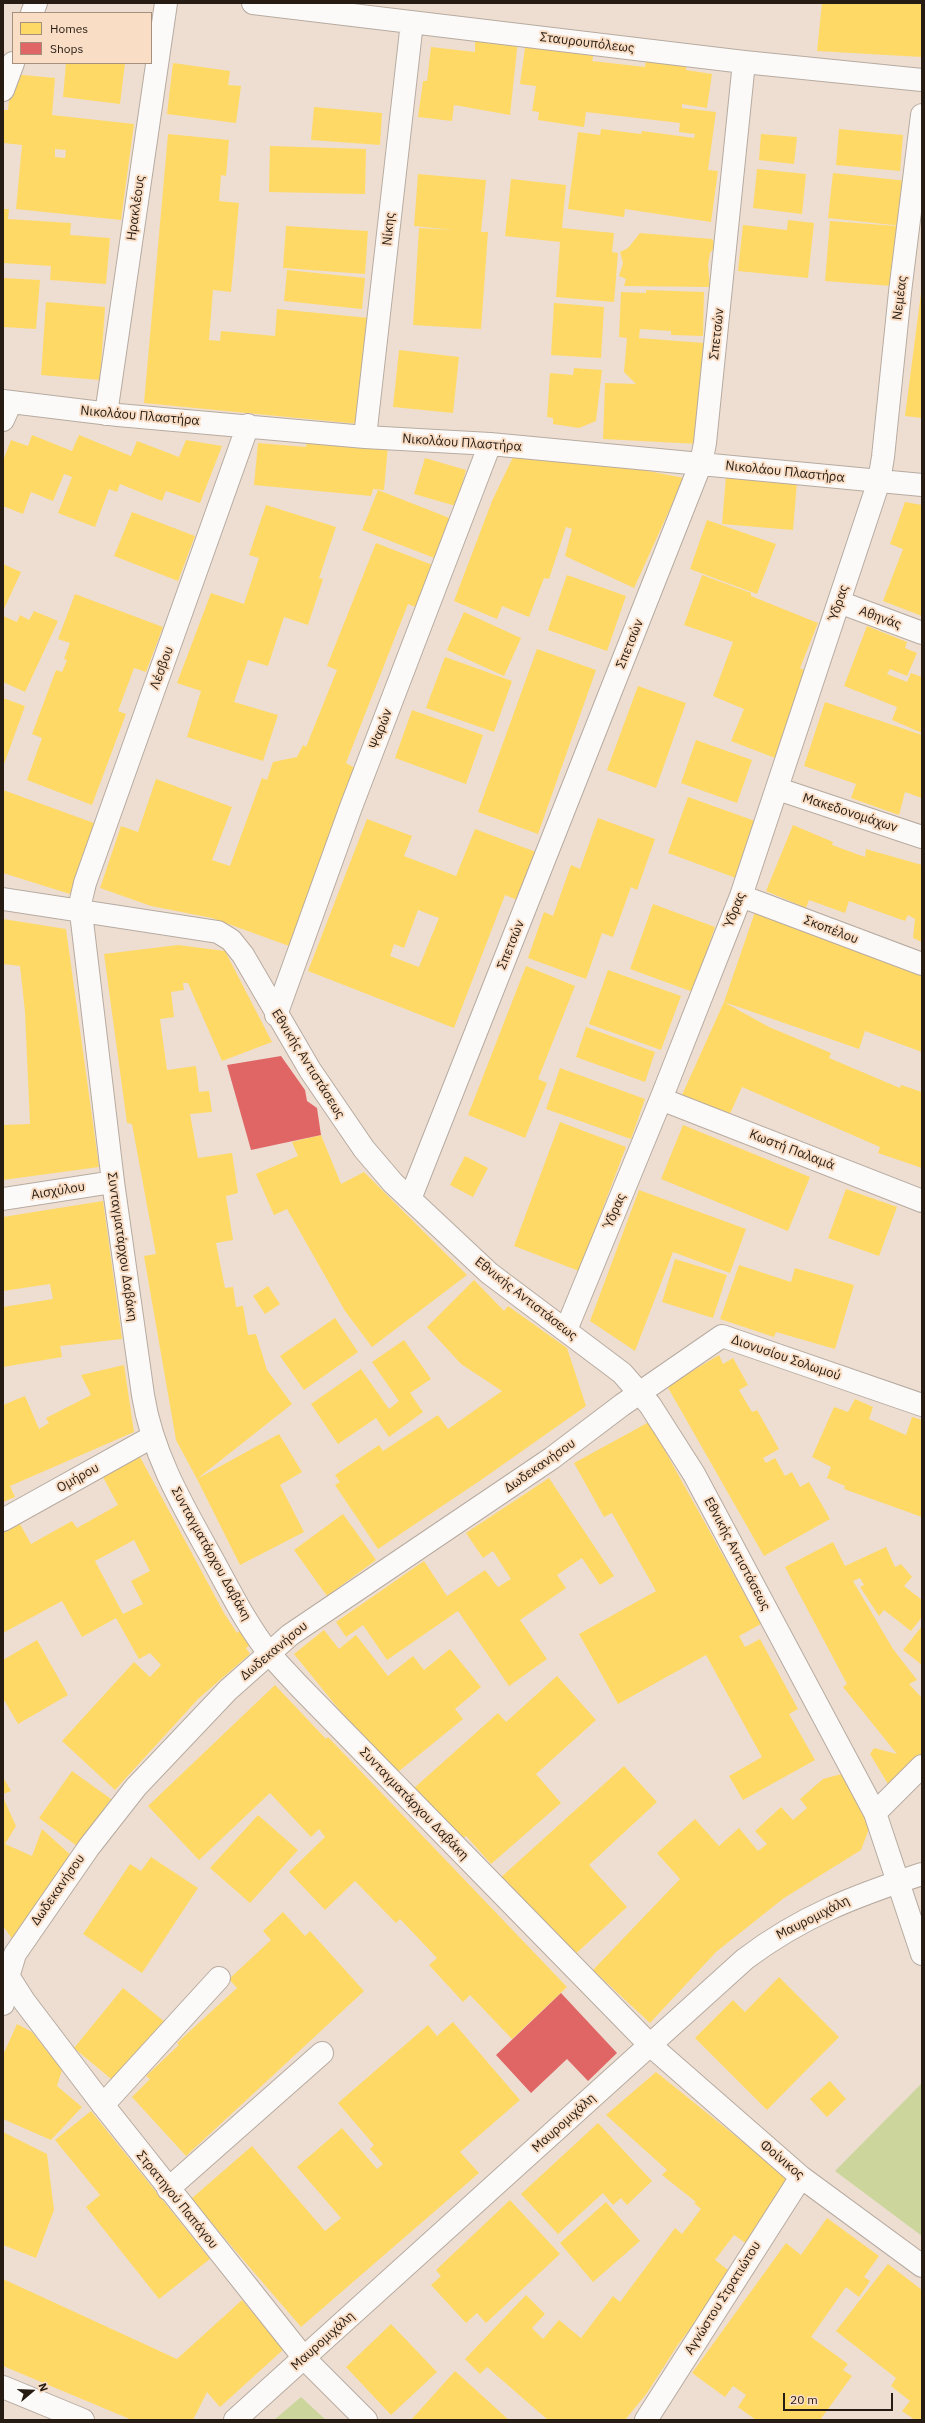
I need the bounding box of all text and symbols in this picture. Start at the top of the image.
legend [12,12,152,64]
text: Homes [50,21,88,36]
street label: Σταυρουπόλεως [539,29,635,57]
text: Shops [50,41,83,56]
street label: Ηρακλέους [124,174,148,242]
street label: Νίκης [379,211,399,247]
street label: Νεμέας [890,275,910,321]
street label: Σπετσών [707,307,727,361]
street label: Νικολάου Πλαστήρα [80,403,200,429]
street label: Νικολάου Πλαστήρα [402,431,522,455]
street label: Νικολάου Πλαστήρα [725,458,845,486]
street label: Ύδρας [826,583,852,623]
street label: Αθηνάς [857,603,903,633]
street label: Σπετσών [613,617,647,671]
street label: Λέσβου [147,644,177,692]
street label: Ψαρών [366,707,396,751]
street label: Μακεδονομάχων [800,790,900,836]
street label: Ύδρας [721,890,749,930]
street label: Σκοπέλου [802,912,860,948]
street label: Σπετσών [494,918,528,972]
street label: Εθνικής Αντιστάσεως [268,1006,348,1122]
street label: Κωστή Παλαμά [747,1127,837,1173]
street label: Συνταγματάρχου Δαβάκη [104,1171,140,1323]
street label: Αισχύλου [30,1179,86,1203]
street label: Ύδρας [601,1191,629,1231]
street label: Εθνικής Αντιστάσεως [472,1254,580,1344]
street label: Διονυσίου Σολωμού [729,1332,843,1384]
street label: Δωδεκανήσου [501,1436,579,1496]
street label: Ομήρου [54,1460,102,1496]
street label: Συνταγματάρχου Δαβάκη [168,1484,254,1624]
street label: Εθνικής Αντιστάσεως [701,1495,773,1613]
street label: Δωδεκανήσου [237,1618,311,1684]
street label: Συνταγματάρχου Δαβάκη [356,1745,472,1863]
street label: Δωδεκανήσου [28,1851,88,1929]
street label: Μαυρομιχάλη [774,1893,852,1943]
street label: Μαυρομιχάλη [529,2090,599,2156]
street label: Φοίνικος [757,2137,807,2183]
street label: Στρατηγού Παπάγου [133,2148,221,2252]
street label: Αγνώστου Στρατιώτου [682,2238,764,2358]
street label: Μαυρομιχάλη [288,2308,358,2374]
north arrow [12,2371,52,2411]
text: N [35,2381,51,2393]
scale bar [785,2385,895,2411]
text: 20 m [790,2392,818,2407]

